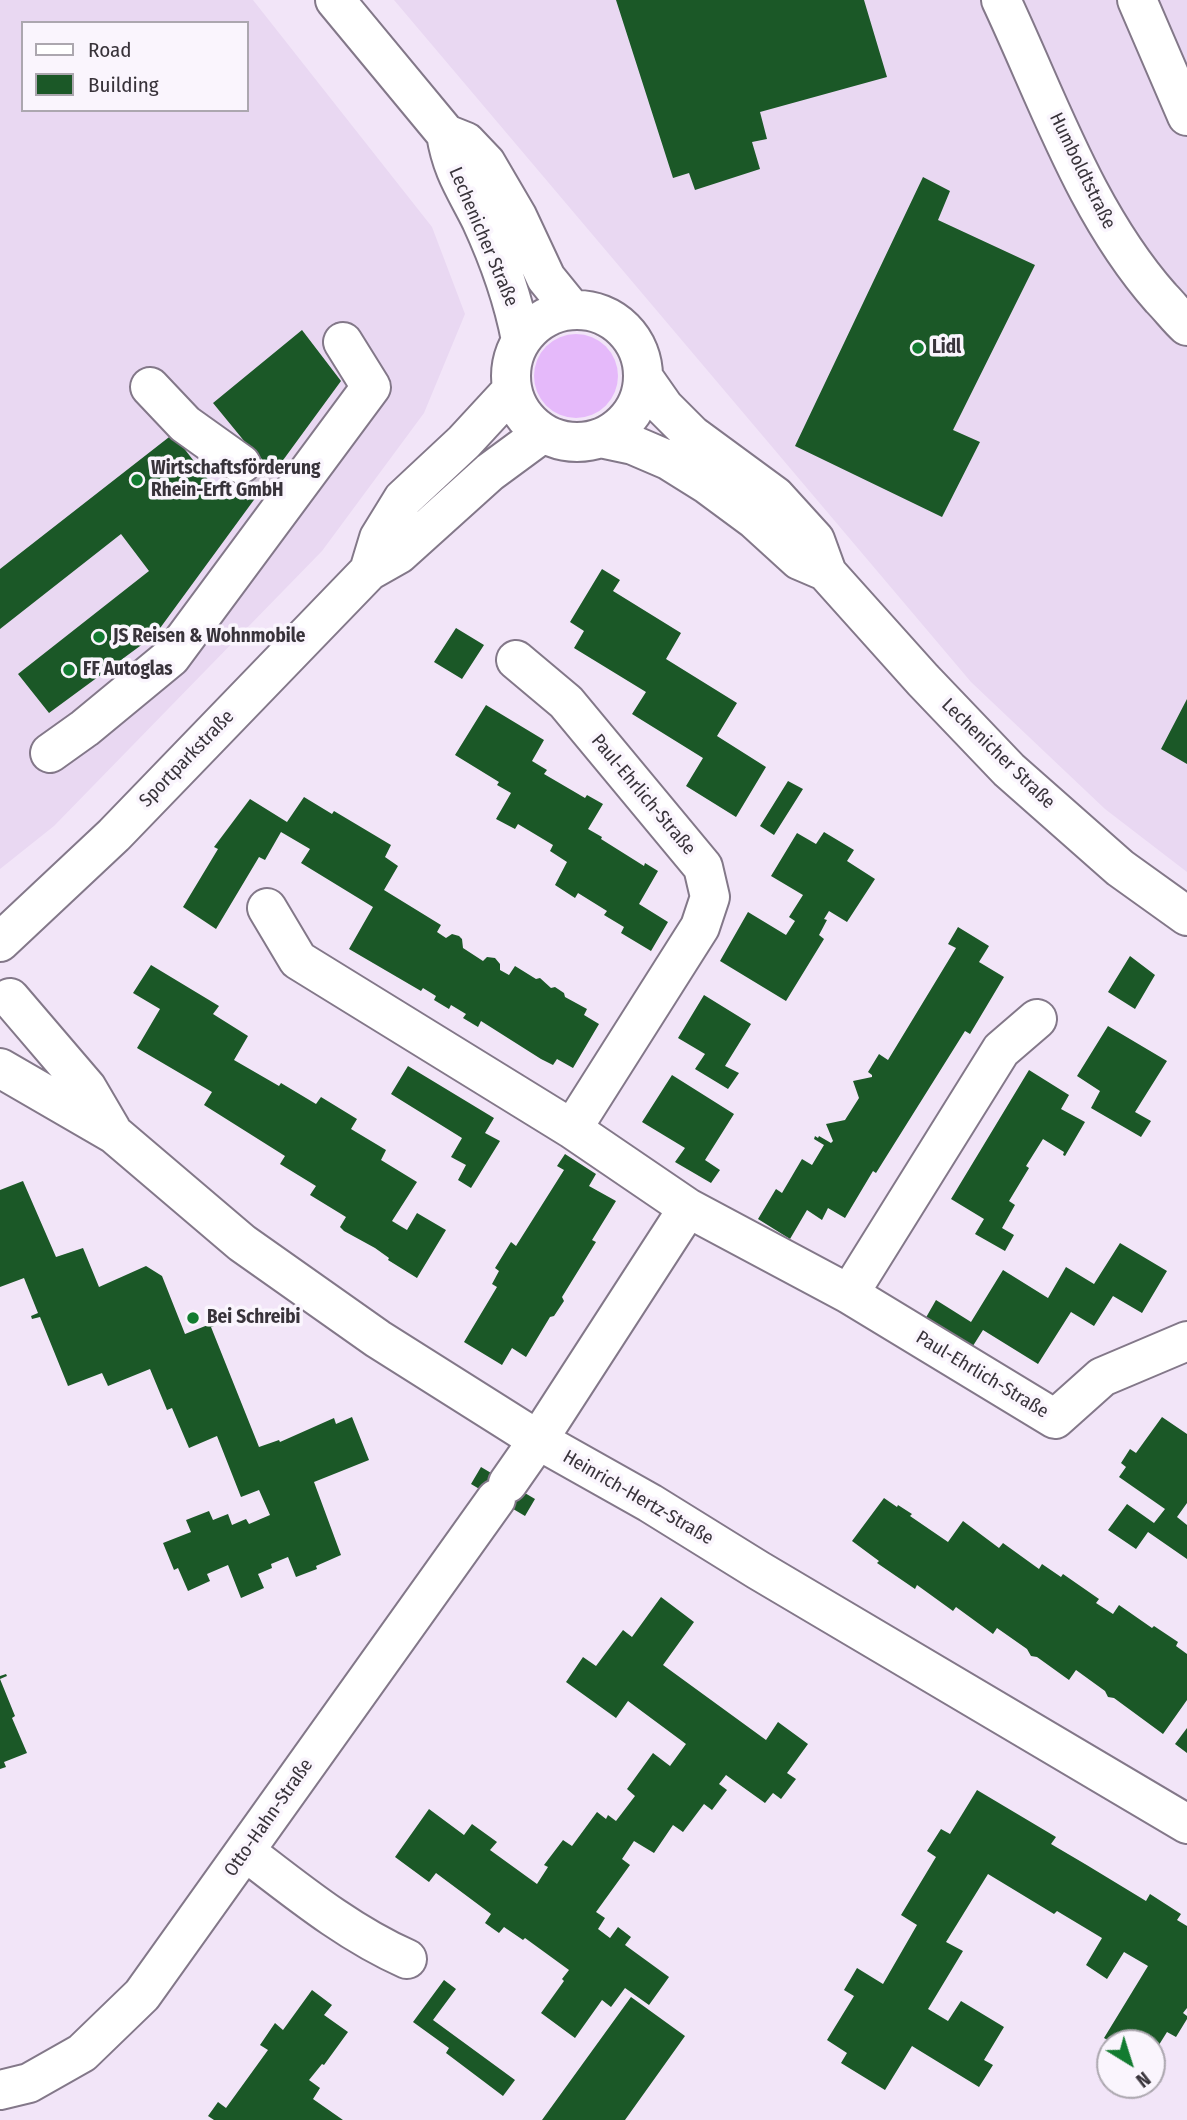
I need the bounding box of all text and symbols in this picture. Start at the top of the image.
legend [21,21,248,112]
text: Road [88,37,132,63]
text: Building [88,72,159,98]
street label: Humboldtstraße [1044,109,1120,233]
street label: Lechenicher Straße [443,164,523,310]
place label: Lidl [932,337,961,359]
marker: Lidl [910,340,926,356]
place label: Wirtschaftsförderung Rhein-Erft GmbH [151,458,320,502]
marker: Wirtschaftsförderung Rhein-Erft GmbH [129,472,145,488]
place label: JS Reisen & Wohnmobile [113,626,305,648]
marker: JS Reisen & Wohnmobile [91,629,107,645]
place label: FF Autoglas [83,659,173,681]
marker: FF Autoglas [61,662,77,678]
street label: Lechenicher Straße [937,694,1059,814]
street label: Sportparkstraße [135,706,239,812]
street label: Paul-Ehrlich-Straße [586,730,700,860]
place label: Bei Schreibi [207,1307,300,1329]
marker: Bei Schreibi [185,1310,201,1326]
street label: Paul-Ehrlich-Straße [912,1327,1052,1423]
street label: Heinrich-Hertz-Straße [559,1446,717,1550]
street label: Otto-Hahn-Straße [220,1755,318,1881]
north arrow [1096,2029,1166,2099]
text: N [1131,2067,1155,2092]

